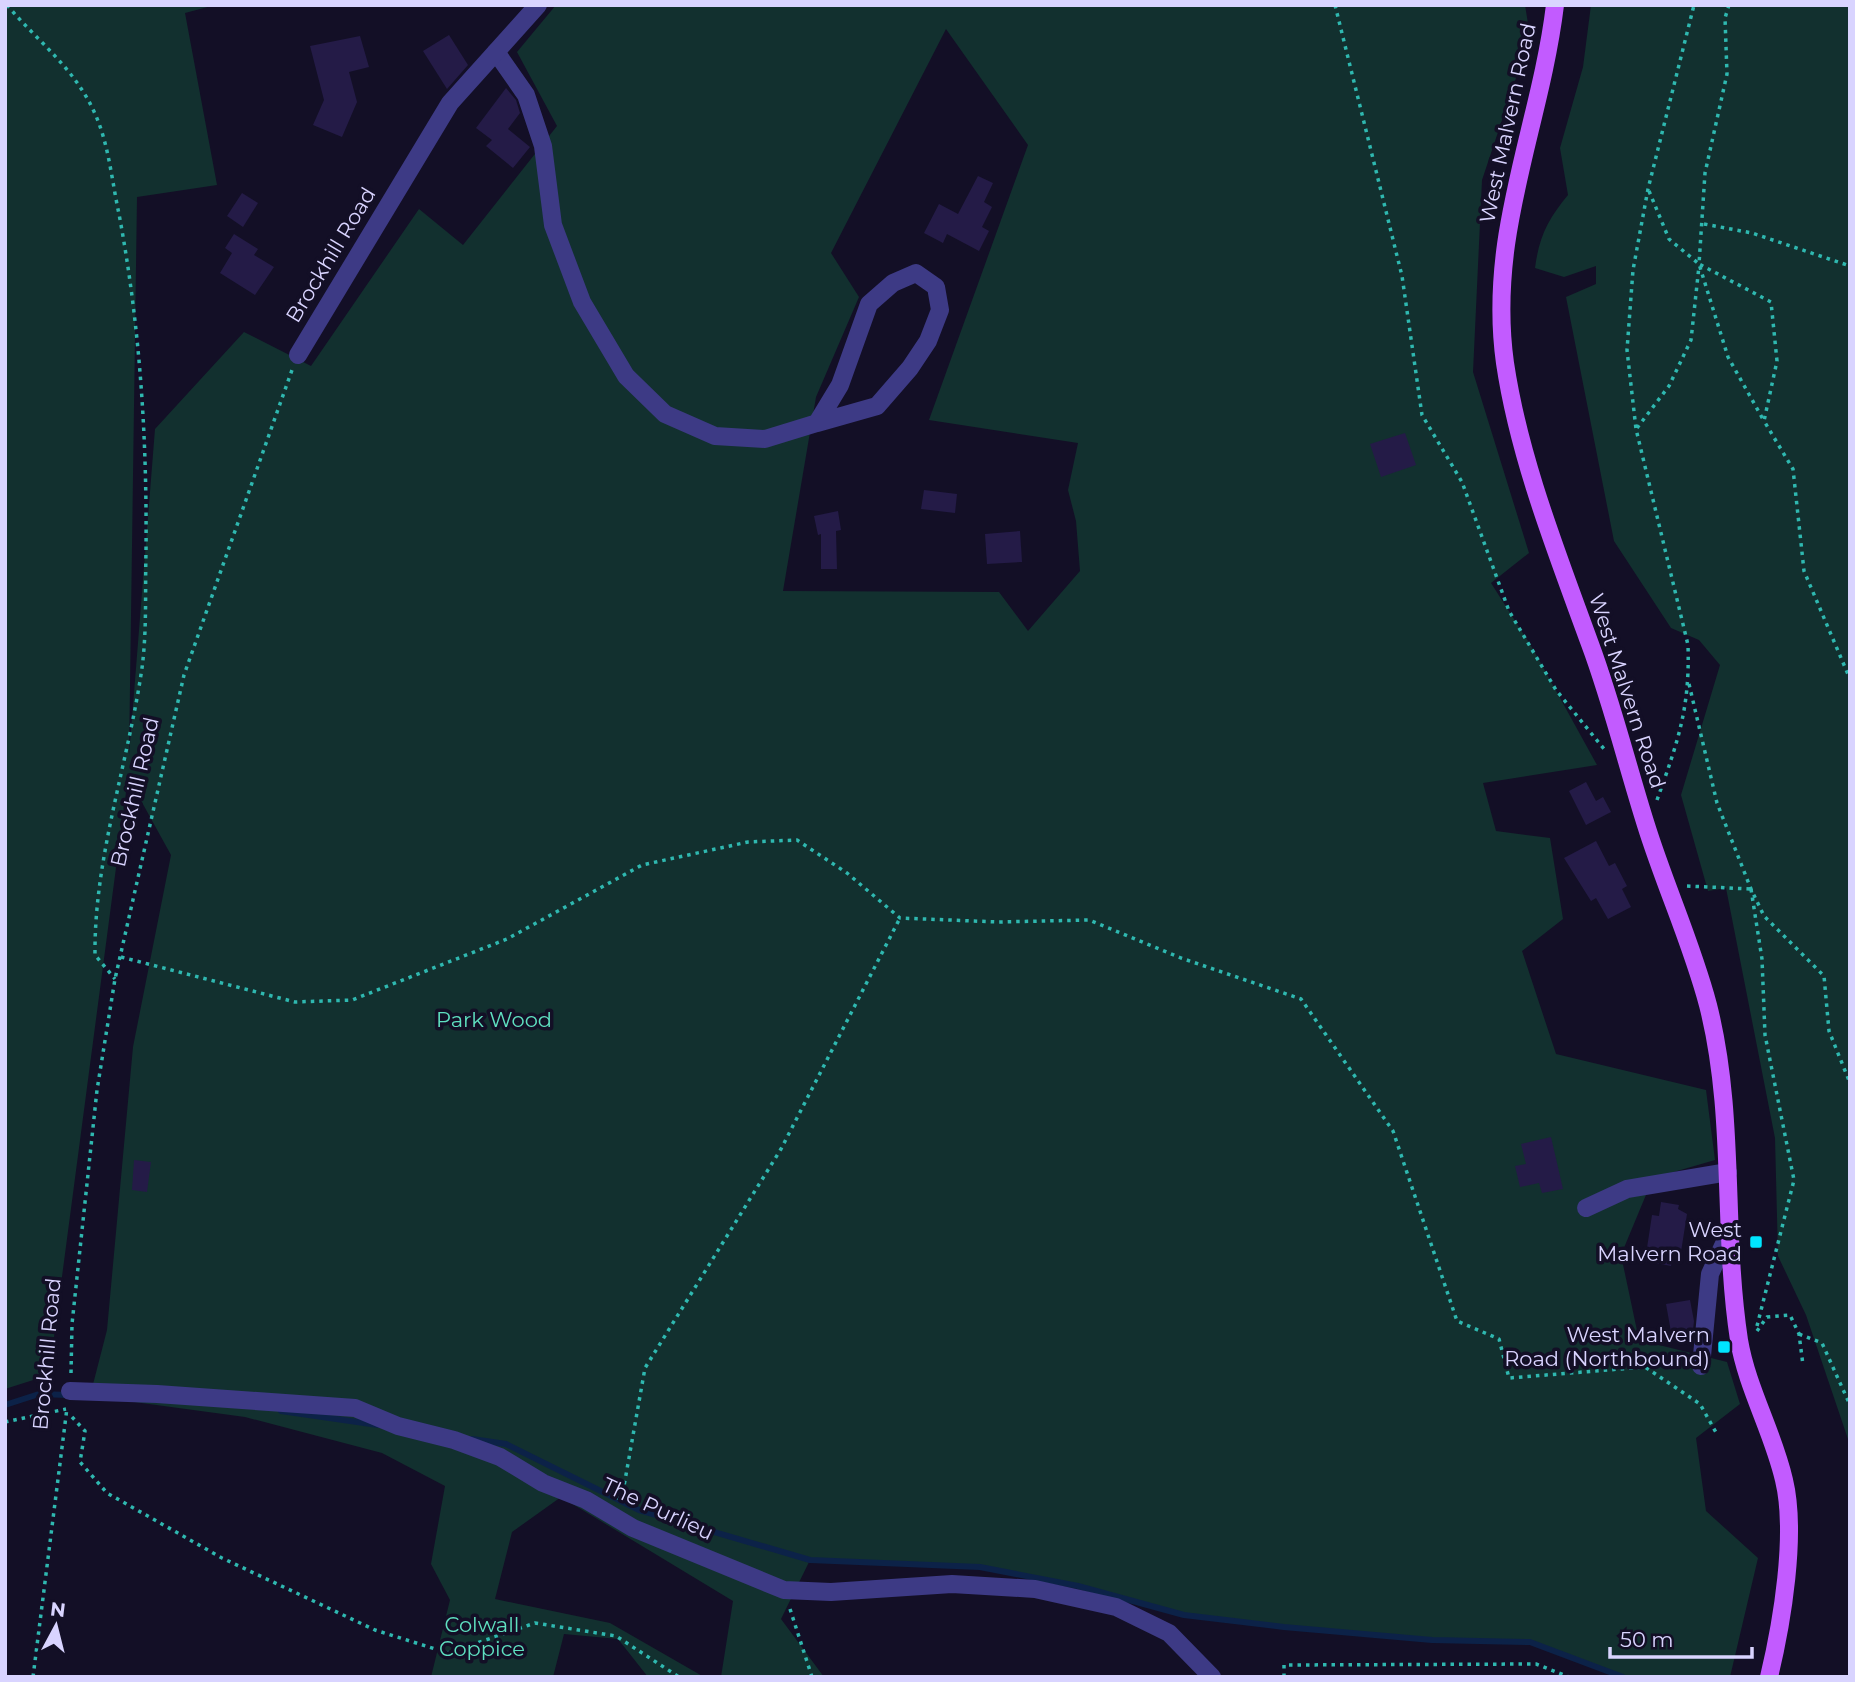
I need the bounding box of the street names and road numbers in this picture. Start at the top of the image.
street label: West Malvern Road [1474,21,1541,225]
street label: Brockhill Road [280,183,381,327]
street label: West Malvern Road [1584,590,1671,792]
street label: Brockhill Road [105,715,164,869]
street label: Brockhill Road [27,1277,66,1431]
street label: The Purlieu [599,1472,718,1545]

